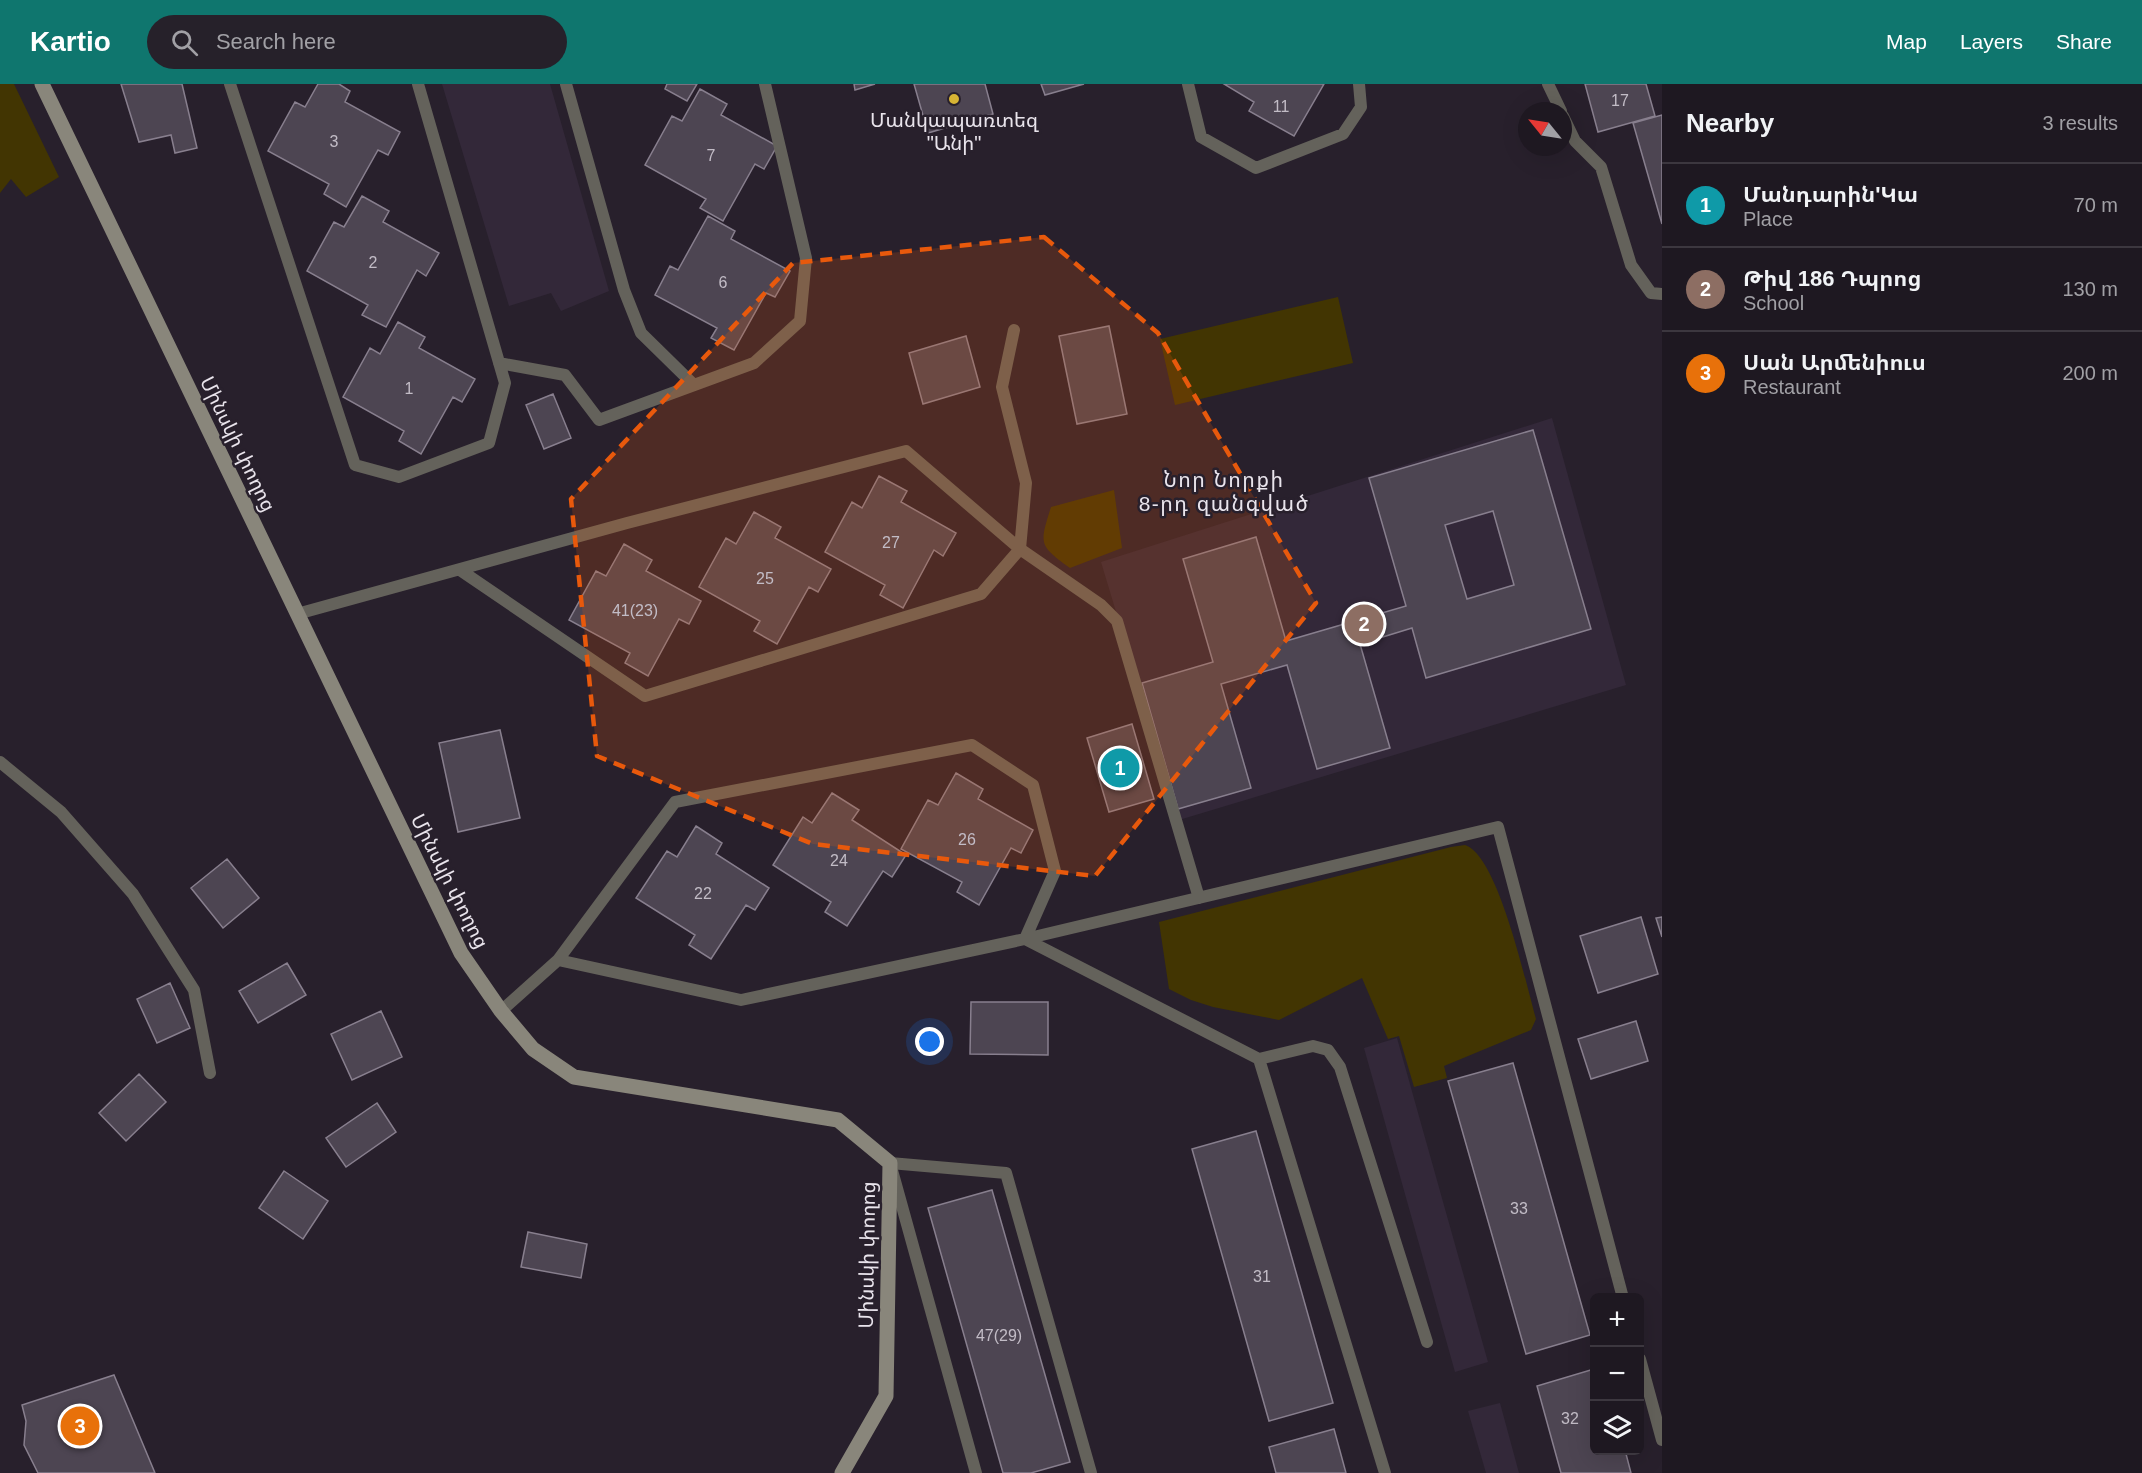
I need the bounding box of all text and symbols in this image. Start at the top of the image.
search box [147,15,567,69]
text: Kartio [30,26,111,57]
icon: search [168,26,201,59]
text: Search here [216,29,336,54]
text: Map [1886,30,1927,53]
text: Layers [1960,30,2023,53]
text: Share [2056,30,2112,53]
marker: Մանկապառտեզ "Անի" [947,92,961,106]
house number: 17 [1611,92,1629,109]
house number: 11 [1273,98,1289,115]
north arrow [1518,102,1572,156]
text: Nearby [1686,108,1774,138]
place label: Մանկապառտեզ "Անի" [870,109,1039,155]
text: 3 results [2042,112,2118,134]
house number: 3 [330,133,339,150]
house number: 7 [707,147,716,164]
text: Մանդարին'Կա [1743,182,1918,207]
text: 1 [1700,194,1711,216]
text: 70 m [2074,194,2118,216]
text: Place [1743,208,1793,230]
house number: 2 [369,254,378,271]
text: Թիվ 186 Դպրոց [1743,266,1921,291]
house number: 6 [719,274,728,291]
text: 2 [1700,278,1711,300]
text: 130 m [2062,278,2118,300]
text: School [1743,292,1804,314]
text: Սան Արմենիուս [1743,350,1926,375]
text: 3 [1700,362,1711,384]
text: 200 m [2062,362,2118,384]
street label: Մինսկի փողոց [195,373,280,515]
text: Restaurant [1743,376,1841,398]
house number: 1 [405,380,414,397]
district label: Նոր Նորքի 8-րդ զանգված [1139,468,1309,516]
house number: 27 [882,534,900,551]
house number: 25 [756,570,774,587]
house number: 41(23) [612,602,658,619]
pin: 2 [1344,602,1384,646]
pin: 1 [1100,746,1140,790]
street label: Մինսկի փողոց [406,810,493,952]
house number: 26 [958,831,976,848]
house number: 24 [830,852,848,869]
house number: 22 [694,885,712,902]
your location [915,1027,944,1056]
street label: Մինսկի փողոց [855,1181,880,1329]
house number: 33 [1510,1200,1528,1217]
house number: 31 [1253,1268,1271,1285]
map controls [1590,1293,1644,1455]
button: + [1590,1293,1644,1347]
house number: 47(29) [976,1327,1022,1344]
button: − [1590,1347,1644,1401]
button: layers [1590,1401,1644,1455]
pin: 3 [60,1404,100,1448]
house number: 32 [1561,1410,1579,1427]

